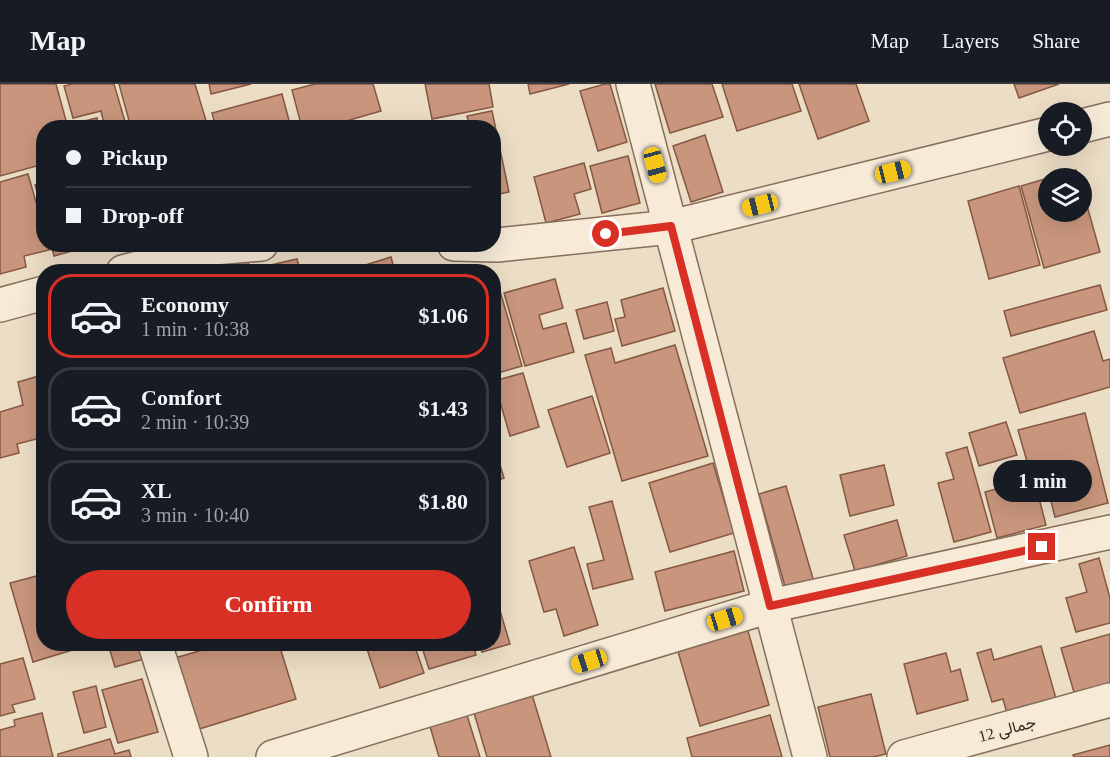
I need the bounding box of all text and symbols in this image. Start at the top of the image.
text: Map [30,25,86,56]
text: Map [871,29,909,53]
text: Layers [942,29,999,53]
text: Share [1032,29,1080,53]
map controls [1038,102,1092,222]
button: locate [1038,102,1092,156]
text: Pickup [102,145,168,170]
car [642,145,668,185]
car [873,159,913,185]
button: layers [1038,168,1092,222]
car [740,192,780,218]
text: Drop-off [102,203,183,228]
route start [592,220,619,247]
icon: car [69,289,123,343]
text: Economy [141,292,229,317]
text: $1.06 [419,303,468,328]
text: 1 min · 10:38 [141,318,249,340]
icon: car [69,382,123,436]
text: Comfort [141,385,222,410]
text: $1.43 [419,396,468,421]
text: 2 min · 10:39 [141,411,249,433]
callout: 1 min [992,460,1092,502]
text: 1 min [1018,470,1067,492]
icon: car [69,475,123,529]
text: XL [141,478,172,503]
text: $1.80 [419,489,468,514]
text: 3 min · 10:40 [141,504,249,526]
route end [1028,533,1055,560]
button: Confirm [66,570,471,639]
car [705,605,745,633]
car [569,647,609,675]
street label: جمالی 12 [976,713,1039,747]

